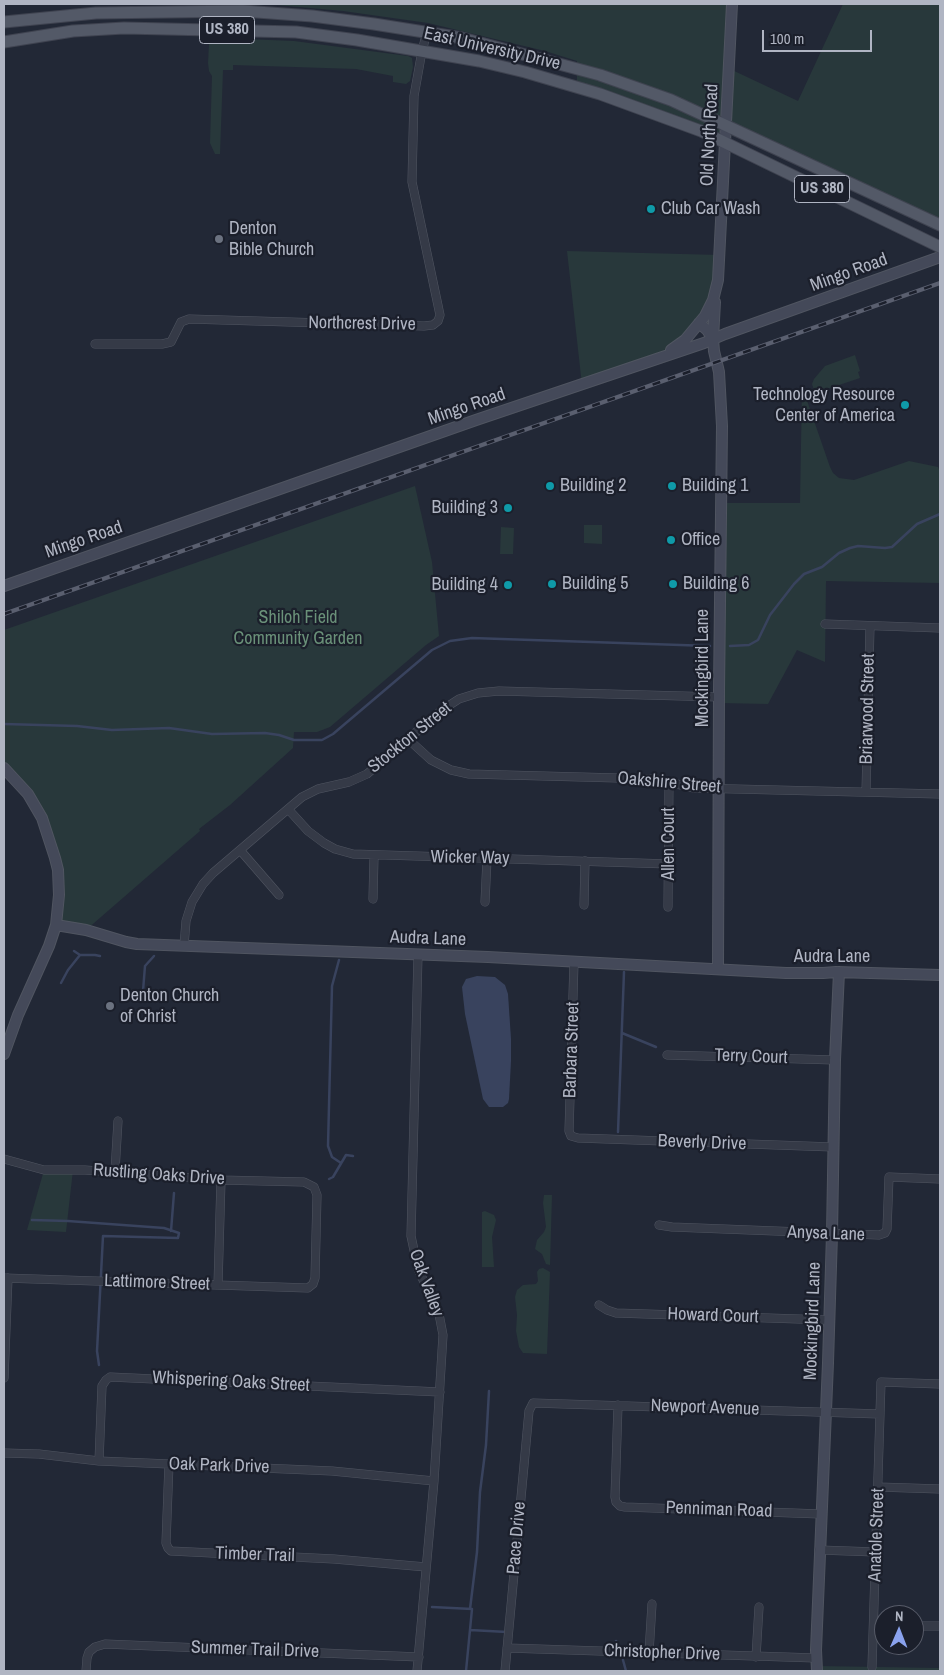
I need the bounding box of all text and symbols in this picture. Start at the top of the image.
road number: US 380 [200,16,254,44]
scale bar [764,20,874,52]
street label: East University Drive [422,23,562,75]
text: 100 m [770,28,804,49]
street label: Old North Road [697,83,723,187]
road number: US 380 [794,175,850,202]
place label: Club Car Wash [661,198,761,220]
marker: Club Car Wash [645,203,657,215]
place label: Denton Bible Church [229,218,314,260]
marker: Denton Bible Church [213,233,225,245]
street label: Mingo Road [808,249,890,297]
street label: Northcrest Drive [308,312,416,336]
street label: Mingo Road [425,384,509,430]
place label: Technology Resource Center of America [753,384,895,426]
marker: Technology Resource Center of America [899,399,911,411]
place label: Building 2 [560,475,626,497]
place label: Building 1 [682,475,748,497]
marker: Building 2 [544,480,556,492]
marker: Building 1 [666,480,678,492]
place label: Building 3 [432,497,498,519]
marker: Building 3 [502,502,514,514]
street label: Mingo Road [42,517,126,563]
place label: Office [681,529,720,551]
marker: Office [665,534,677,546]
place label: Building 5 [562,573,628,595]
place label: Building 6 [683,573,749,595]
place label: Building 4 [432,574,498,596]
marker: Building 5 [546,578,558,590]
marker: Building 6 [667,578,679,590]
marker: Building 4 [502,579,514,591]
park label: Shiloh Field Community Garden [234,607,362,650]
street label: Mockingbird Lane [692,609,714,727]
street label: Briarwood Street [856,653,880,765]
street label: Stockton Street [364,698,456,778]
street label: Oakshire Street [617,768,721,798]
street label: Allen Court [658,807,680,881]
street label: Wicker Way [430,847,510,869]
street label: Audra Lane [389,927,467,951]
street label: Audra Lane [794,946,870,968]
place label: Denton Church of Christ [120,985,219,1028]
marker: Denton Church of Christ [104,1000,116,1012]
street label: Barbara Street [560,1002,584,1098]
street label: Terry Court [714,1045,788,1069]
street label: Beverly Drive [657,1131,747,1155]
street label: Rustling Oaks Drive [92,1160,226,1190]
street label: Anysa Lane [787,1222,865,1246]
street label: Oak Valley [404,1246,448,1320]
street label: Mockingbird Lane [800,1262,826,1380]
street label: Lattimore Street [104,1270,210,1296]
street label: Howard Court [667,1304,759,1328]
street label: Whispering Oaks Street [152,1367,310,1397]
street label: Newport Avenue [650,1395,760,1421]
street label: Oak Park Drive [168,1453,270,1479]
street label: Anatole Street [865,1488,889,1582]
street label: Penniman Road [665,1497,773,1523]
street label: Pace Drive [503,1501,531,1575]
street label: Timber Trail [215,1543,295,1567]
north arrow [874,1605,924,1655]
text: N [895,1607,904,1625]
street label: Summer Trail Drive [191,1637,319,1663]
street label: Christopher Drive [603,1640,721,1666]

